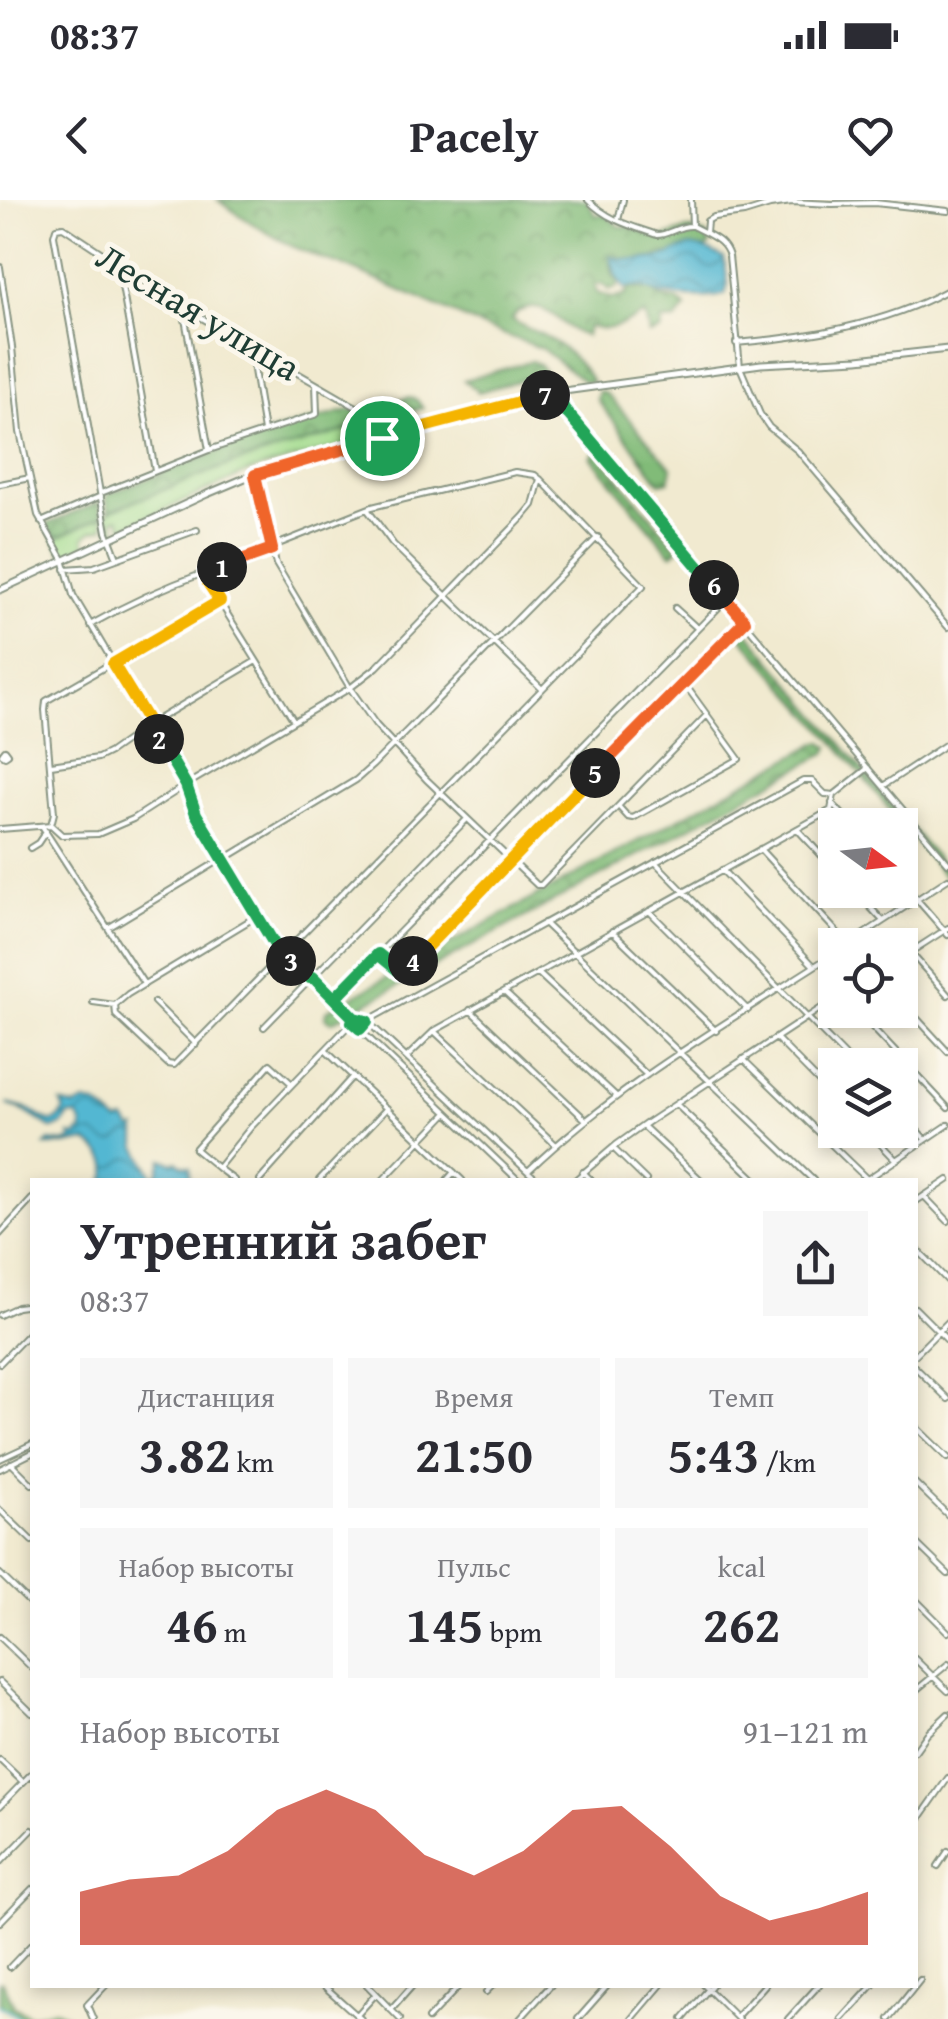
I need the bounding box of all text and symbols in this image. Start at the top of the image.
text: 08:37 [50,7,140,63]
text: Pacely [409,103,539,168]
icon: back [50,108,105,163]
icon: heart [843,108,898,163]
street label: Лесная улица [86,228,312,394]
pin: 7 [520,370,570,420]
text: 7 [538,374,552,415]
pin [340,396,425,481]
icon: arrive [355,411,410,466]
pin: 1 [197,542,247,592]
text: 1 [215,546,229,587]
pin: 6 [689,560,739,610]
text: 6 [707,564,721,605]
pin: 2 [134,714,184,764]
text: 2 [152,718,166,759]
pin: 5 [570,748,620,798]
text: 5 [588,752,602,793]
north arrow [818,808,918,908]
map controls [818,808,918,1148]
button: locate [818,928,918,1028]
pin: 3 [266,936,316,986]
pin: 4 [388,936,438,986]
text: 3 [284,940,298,981]
text: 4 [406,940,420,981]
button: layers [818,1048,918,1148]
text: Утренний забег [80,1199,486,1279]
button: share [763,1211,868,1316]
text: 08:37 [80,1277,149,1324]
text: Дистанция [138,1376,275,1417]
text: Время [435,1376,513,1417]
text: Темп [709,1376,774,1417]
text: 3.82 [139,1417,231,1490]
text: 21:50 [415,1417,533,1490]
text: 5:43 [668,1417,759,1490]
text: km [231,1441,274,1482]
text: /km [759,1441,816,1482]
text: Набор высоты [119,1546,294,1587]
text: Пульс [437,1546,511,1587]
text: kcal [718,1546,766,1587]
text: 46 [166,1587,218,1660]
text: 145 [406,1587,484,1660]
text: 262 [703,1587,781,1660]
text: m [218,1611,247,1652]
text: bpm [484,1611,542,1652]
text: Набор высоты [80,1708,280,1755]
text: 91–121 m [743,1708,868,1755]

